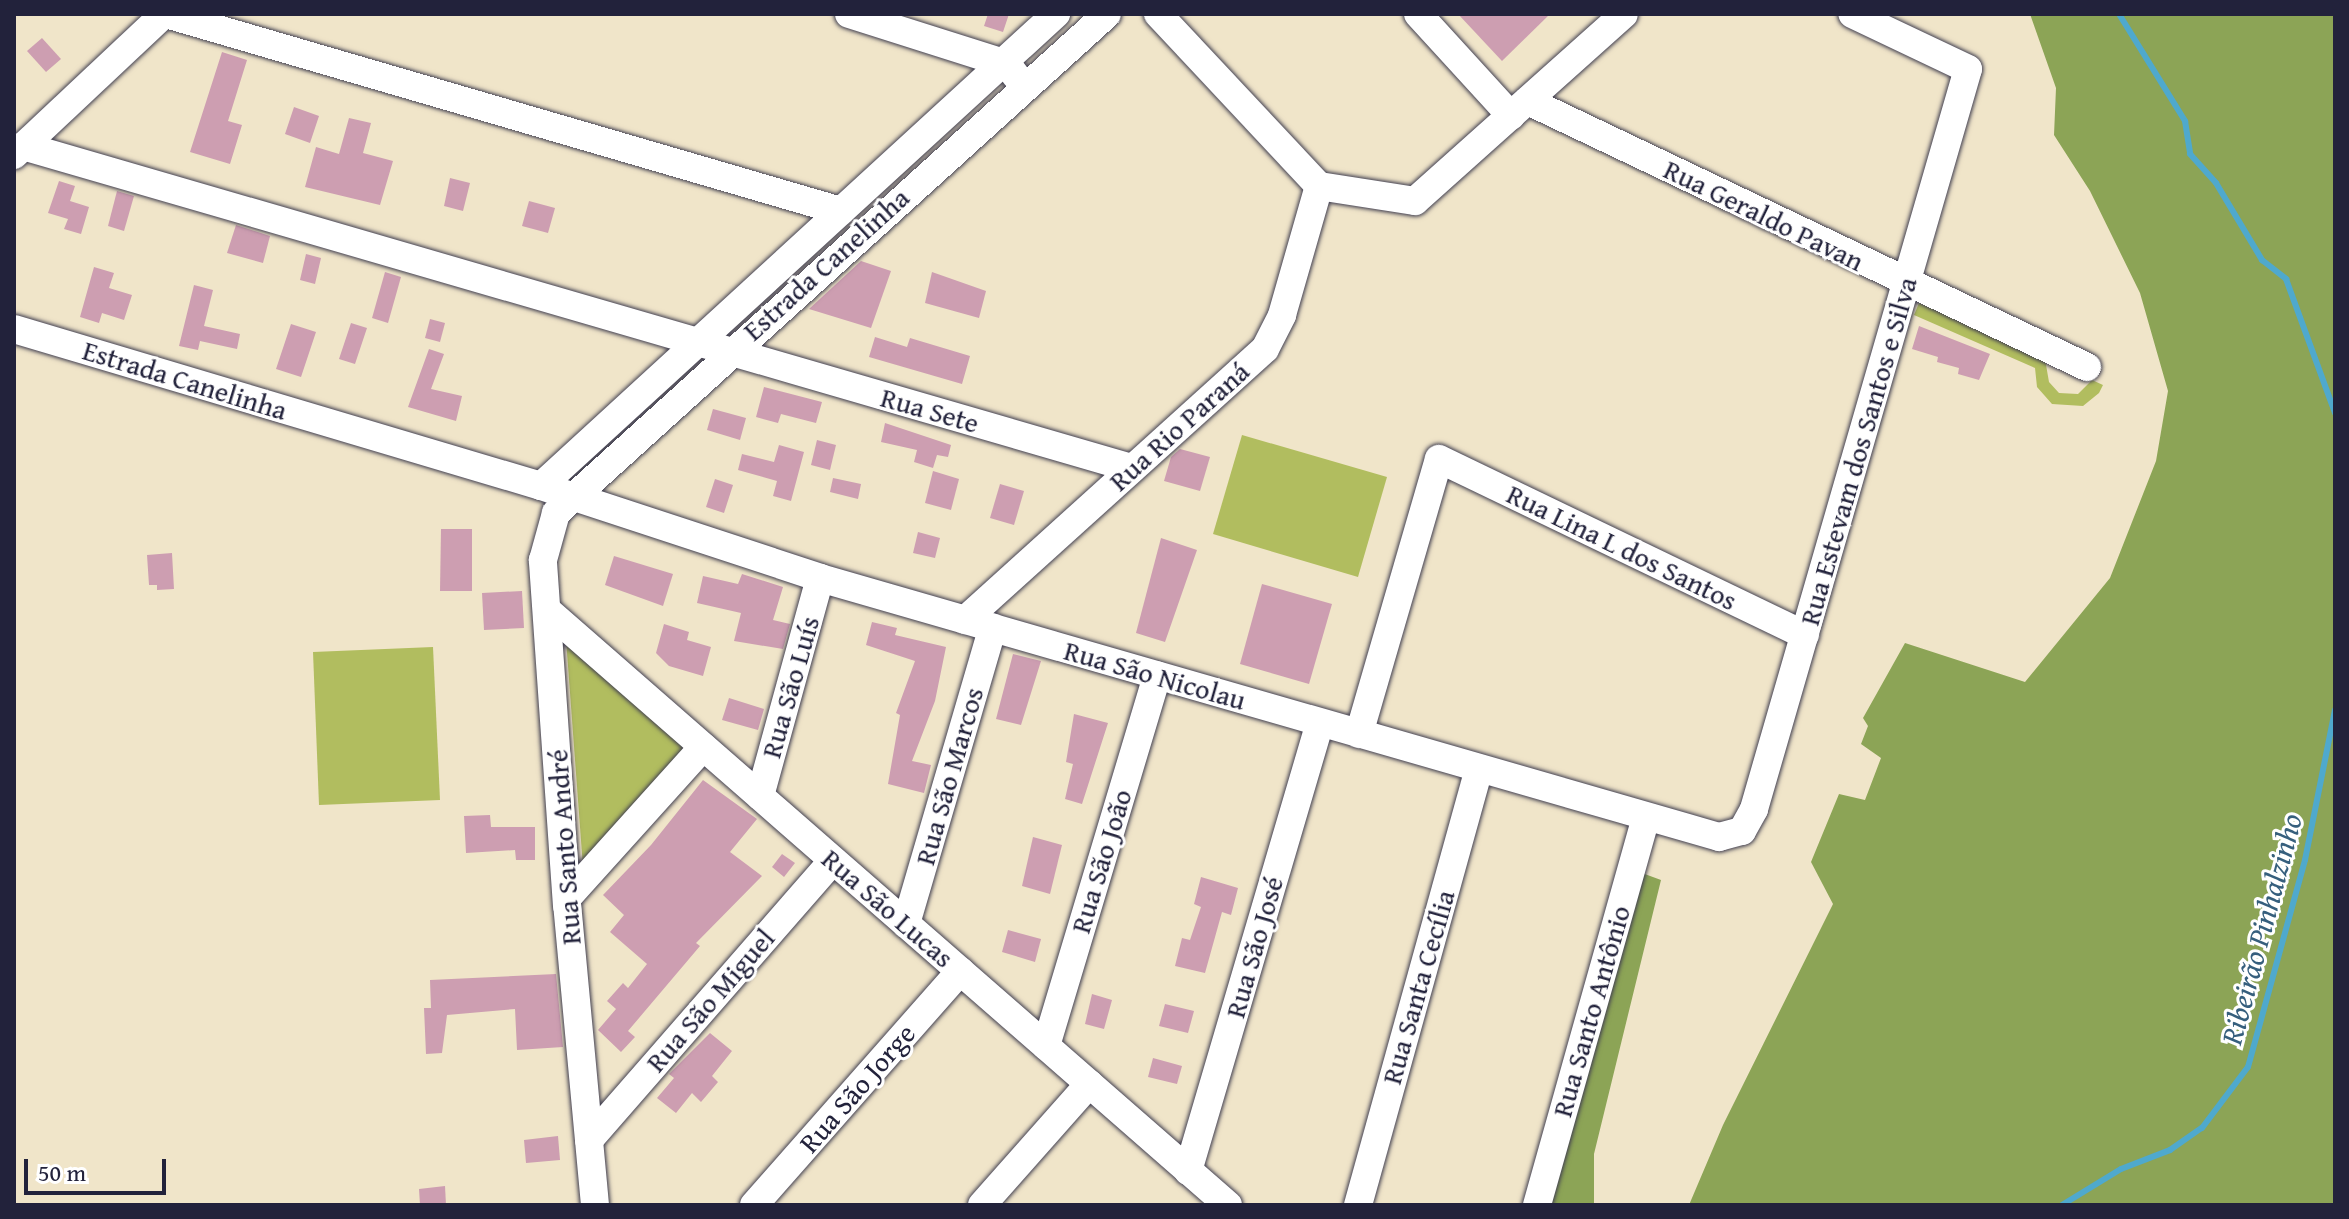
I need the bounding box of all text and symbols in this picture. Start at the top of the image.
street label: Rua Geraldo Pavan [1659,152,1869,278]
street label: Estrada Canelinha [736,181,916,347]
street label: Rua Estevam dos Santos e Silva [1792,273,1924,629]
street label: Estrada Canelinha [79,333,291,427]
street label: Rua Rio Paraná [1102,354,1256,498]
street label: Rua Sete [877,380,983,440]
street label: Rua Lina L dos Santos [1502,477,1742,617]
street label: Rua São Luís [754,612,826,762]
street label: Rua São Nicolau [1060,633,1250,717]
street label: Rua São Marcos [908,683,990,869]
street label: Rua Santo André [540,748,588,946]
street label: Rua São João [1063,785,1139,937]
water label: Ribeirão Pinhalzinho [2213,810,2309,1048]
street label: Rua São Lucas [815,842,961,974]
street label: Rua São José [1218,872,1290,1022]
street label: Rua Santa Cecília [1374,886,1462,1088]
street label: Rua Santo Antônio [1545,901,1637,1121]
street label: Rua São Miguel [639,921,781,1079]
street label: Rua São Jorge [792,1017,922,1159]
scale bar [28,1143,170,1193]
text: 50 m [38,1155,86,1190]

